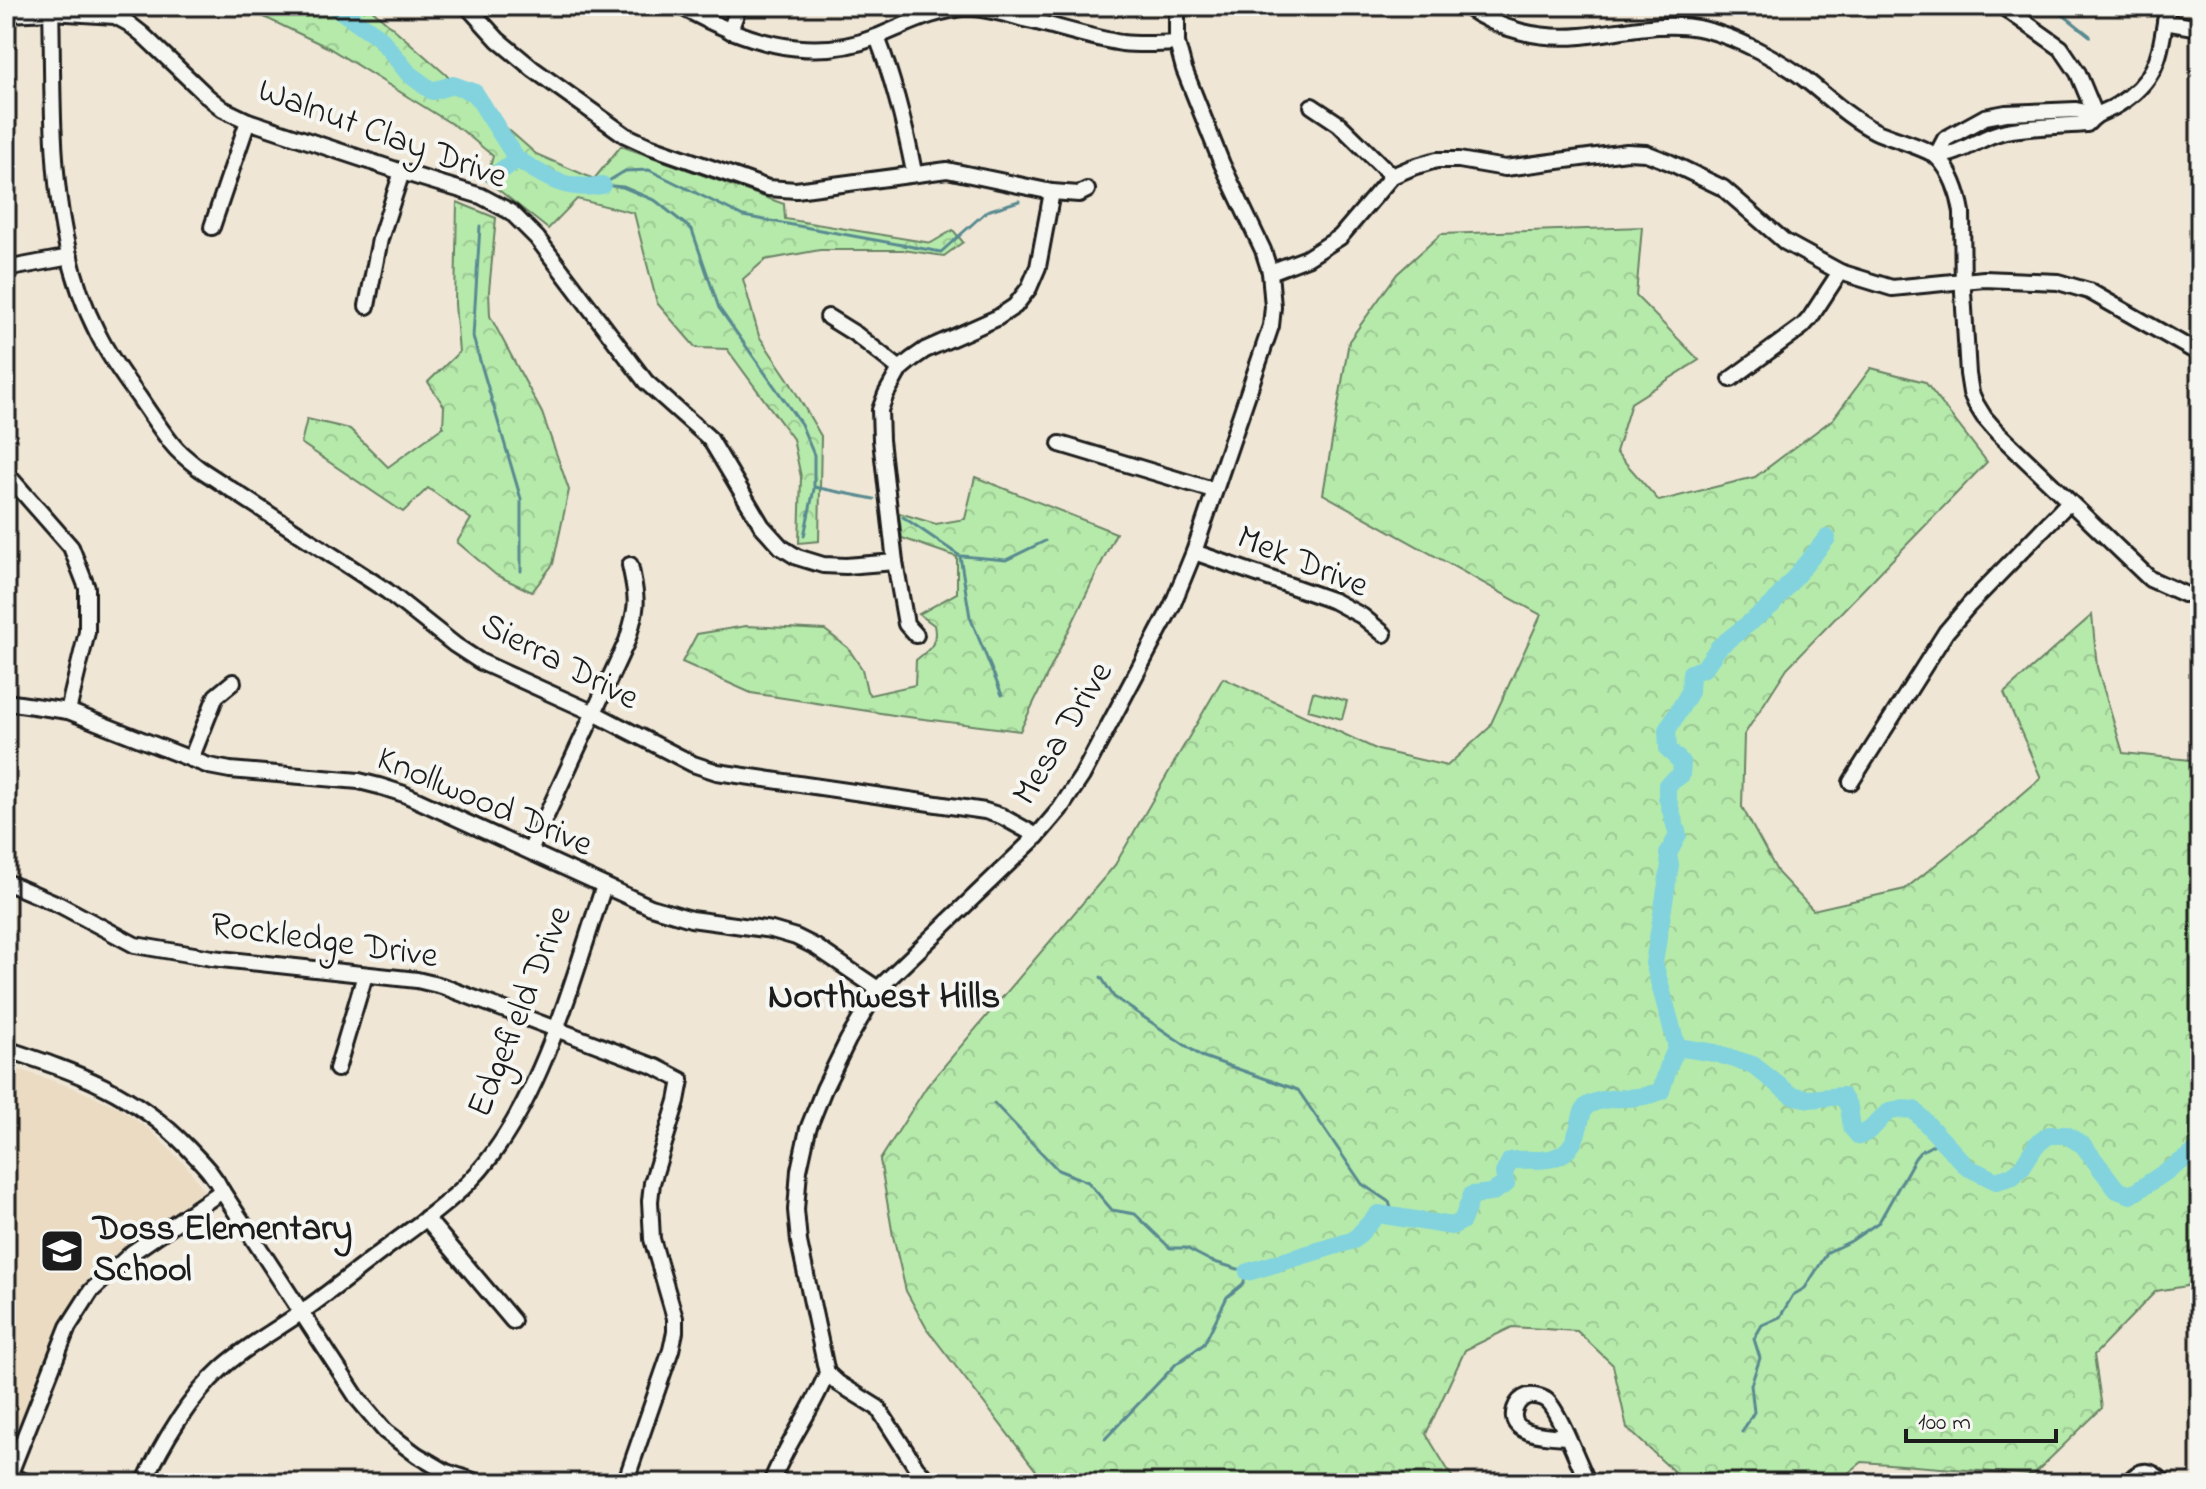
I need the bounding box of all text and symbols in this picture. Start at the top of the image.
street label: Walnut Clay Drive [250,65,515,205]
street label: Mek Drive [1228,513,1377,614]
street label: Sierra Drive [470,600,648,726]
street label: Mesa Drive [1000,651,1128,816]
street label: Knollwood Drive [368,734,601,873]
street label: Edgefield Drive [454,897,588,1126]
street label: Rockledge Drive [207,900,442,984]
district label: Northwest Hills [768,970,1000,1026]
place label: Doss Elementary School [91,1204,352,1298]
school or university icon: Doss Elementary School [38,1227,86,1275]
scale bar [1906,1393,2056,1443]
text: 100 m [1918,1406,1971,1441]

